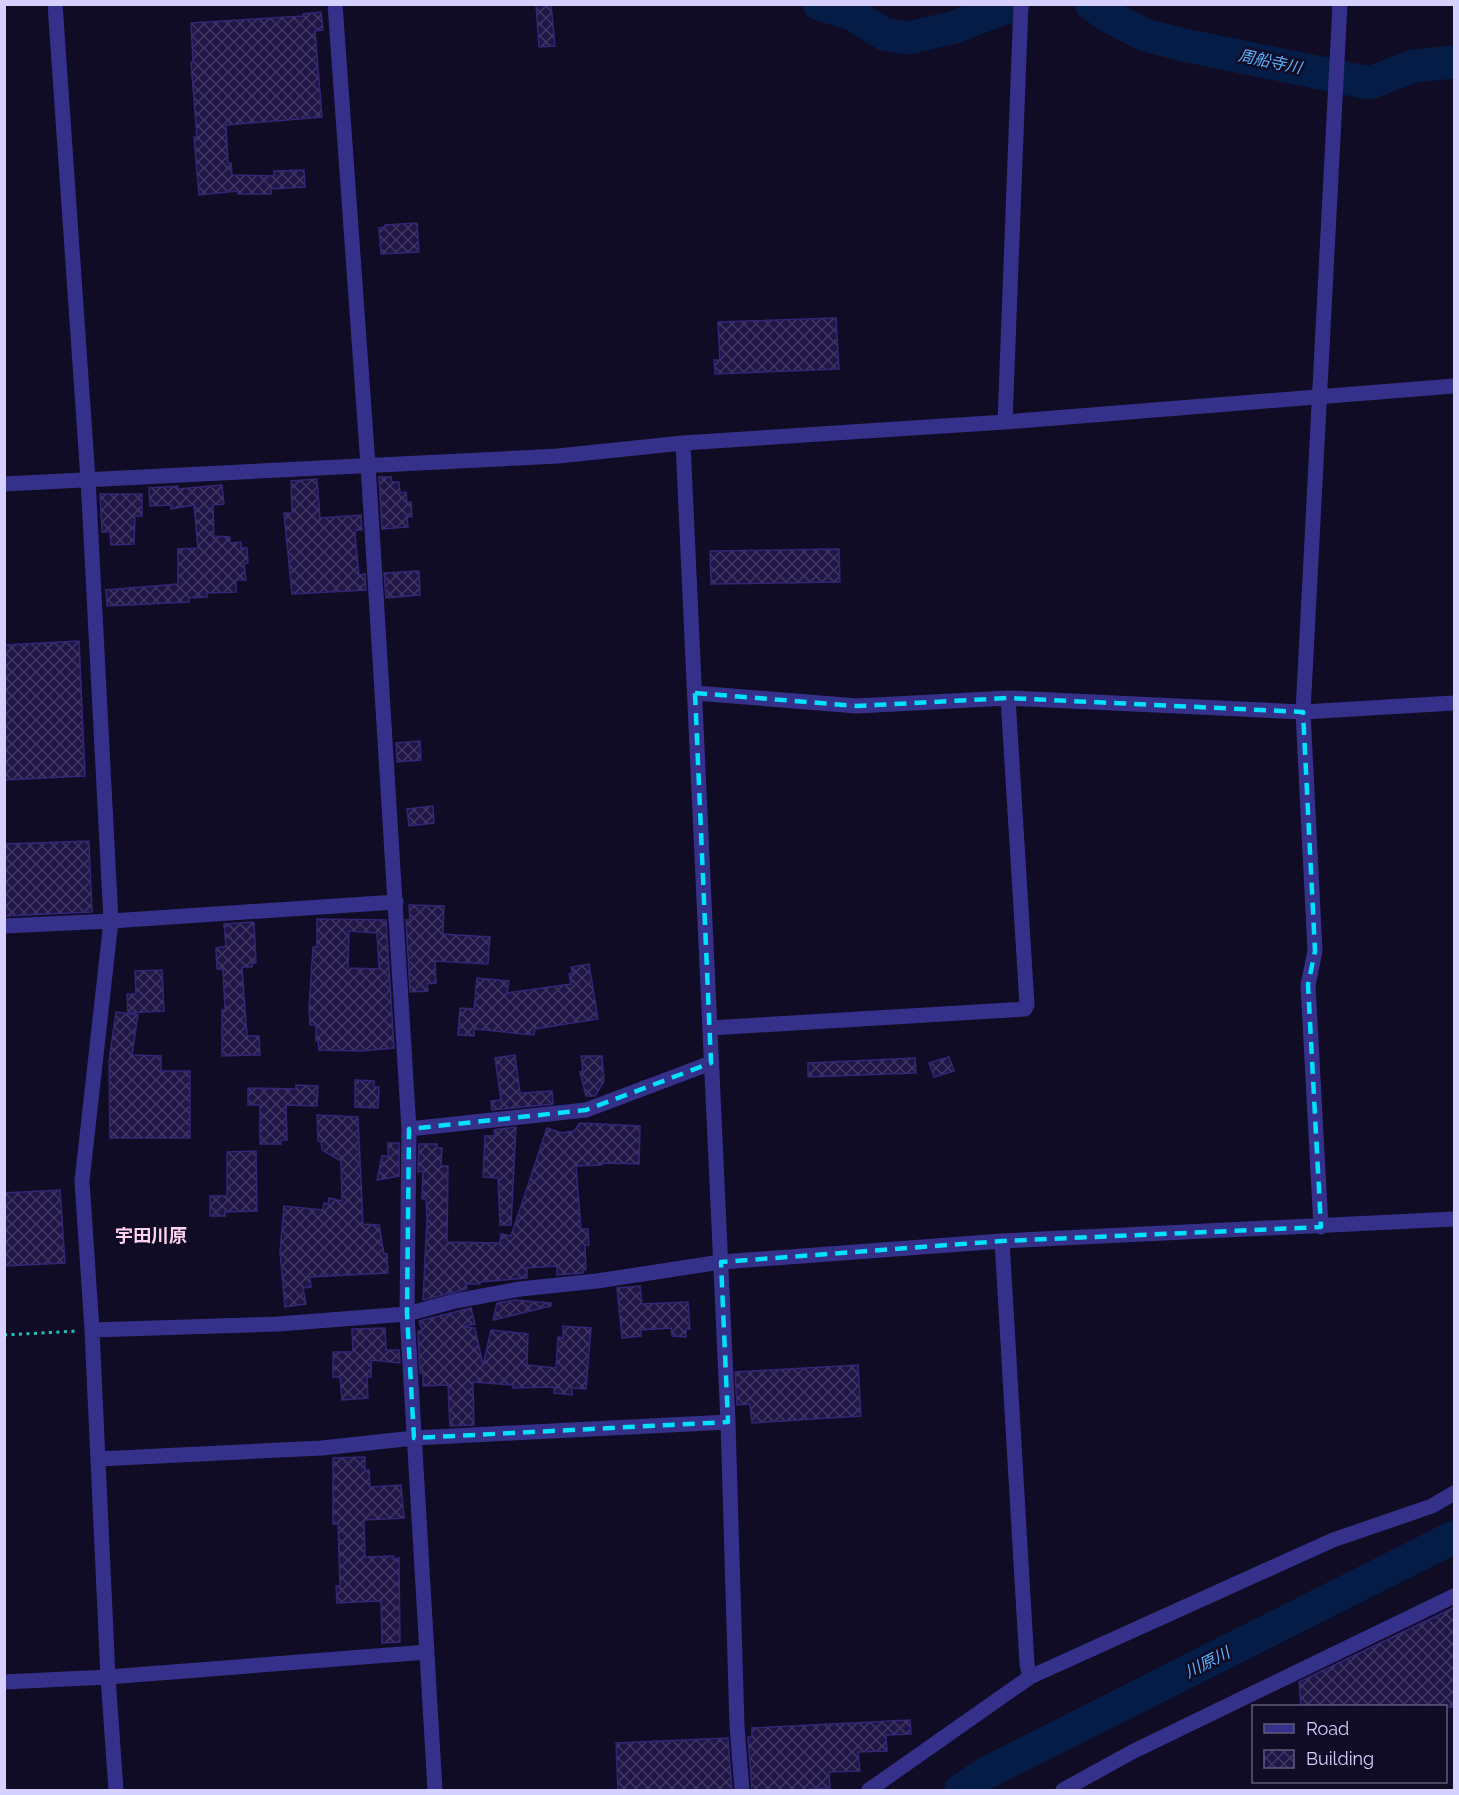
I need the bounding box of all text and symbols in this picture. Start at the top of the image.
water label: 周船寺川 [1237,46,1305,78]
district label: 宇田川原 [115,1225,187,1246]
water label: 川原川 [1182,1642,1235,1682]
legend [1252,1705,1447,1783]
text: Road [1306,1718,1349,1739]
text: Building [1306,1748,1374,1769]

